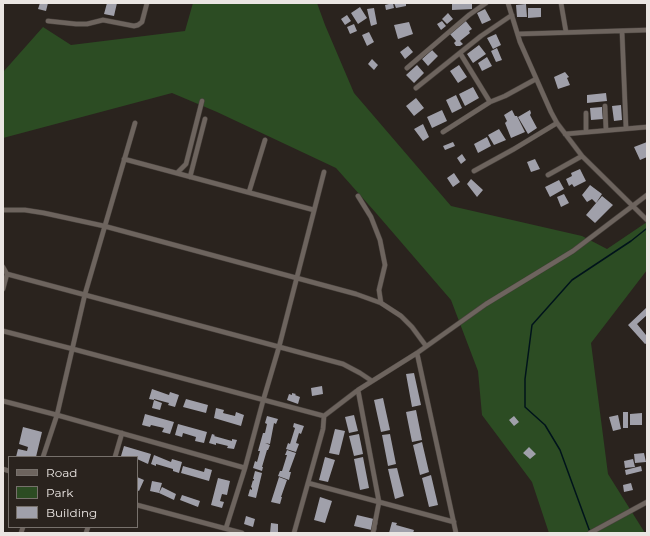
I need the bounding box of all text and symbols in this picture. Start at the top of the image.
legend [8,456,138,528]
text: Road [46,465,77,480]
text: Park [46,485,73,500]
text: Building [46,505,97,520]

